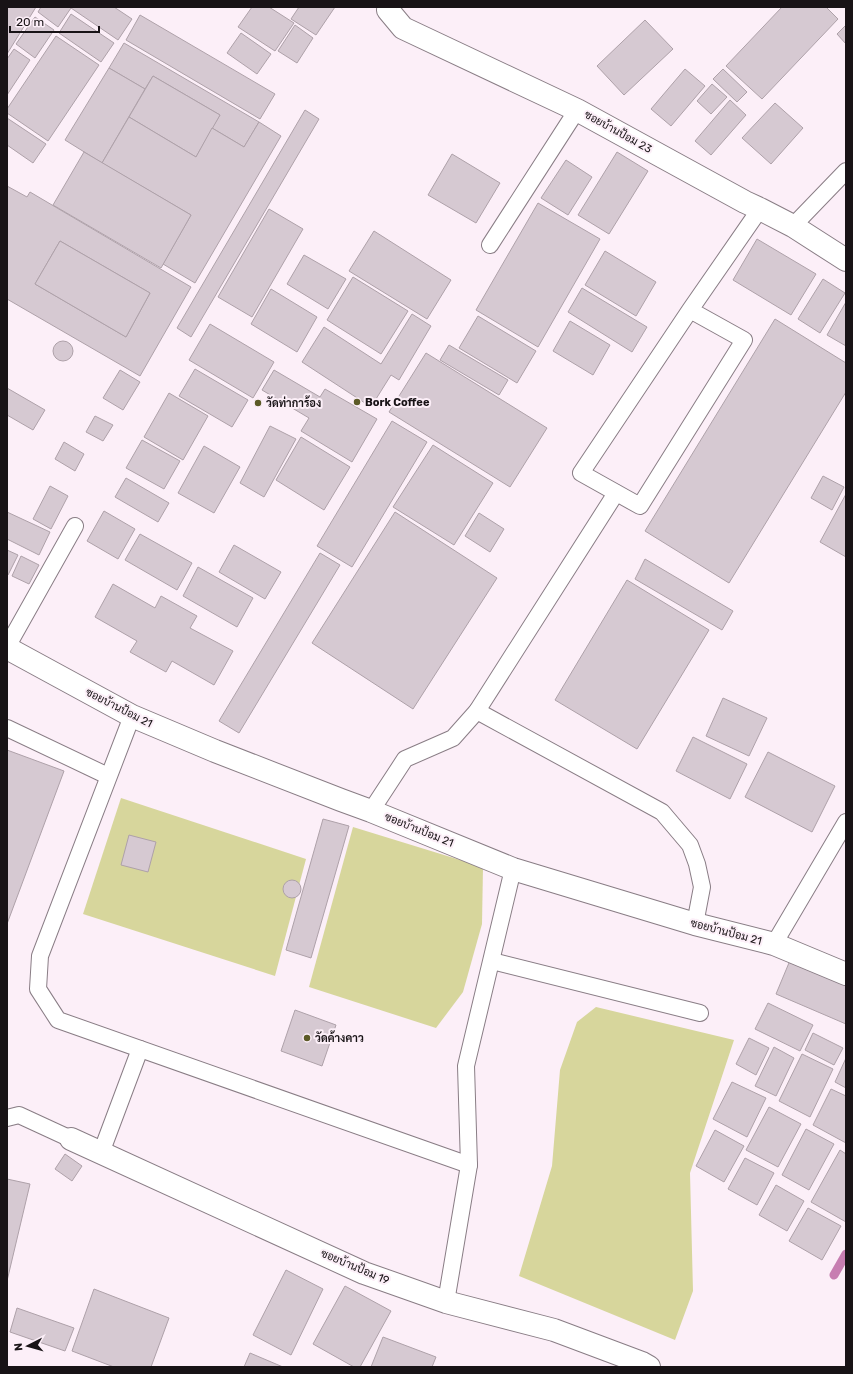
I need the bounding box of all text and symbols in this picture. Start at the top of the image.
scale bar [10,8,99,34]
text: 20 m [16,15,44,29]
street label: ซอยบ้านป้อม 23 [582,107,655,156]
place label: วัดท่าการ้อง [266,395,321,410]
place label: Bork Coffee [365,396,430,409]
marker: Bork Coffee [352,397,362,407]
marker: วัดท่าการ้อง [253,398,263,408]
street label: ซอยบ้านป้อม 21 [83,685,155,730]
street label: ซอยบ้านป้อม 21 [383,809,456,850]
street label: ซอยบ้านป้อม 21 [689,915,763,948]
place label: วัดค้างคาว [315,1030,364,1045]
marker: วัดค้างคาว [302,1033,312,1043]
street label: ซอยบ้านป้อม 19 [319,1246,392,1287]
north arrow [8,1326,48,1366]
text: N [12,1342,25,1352]

